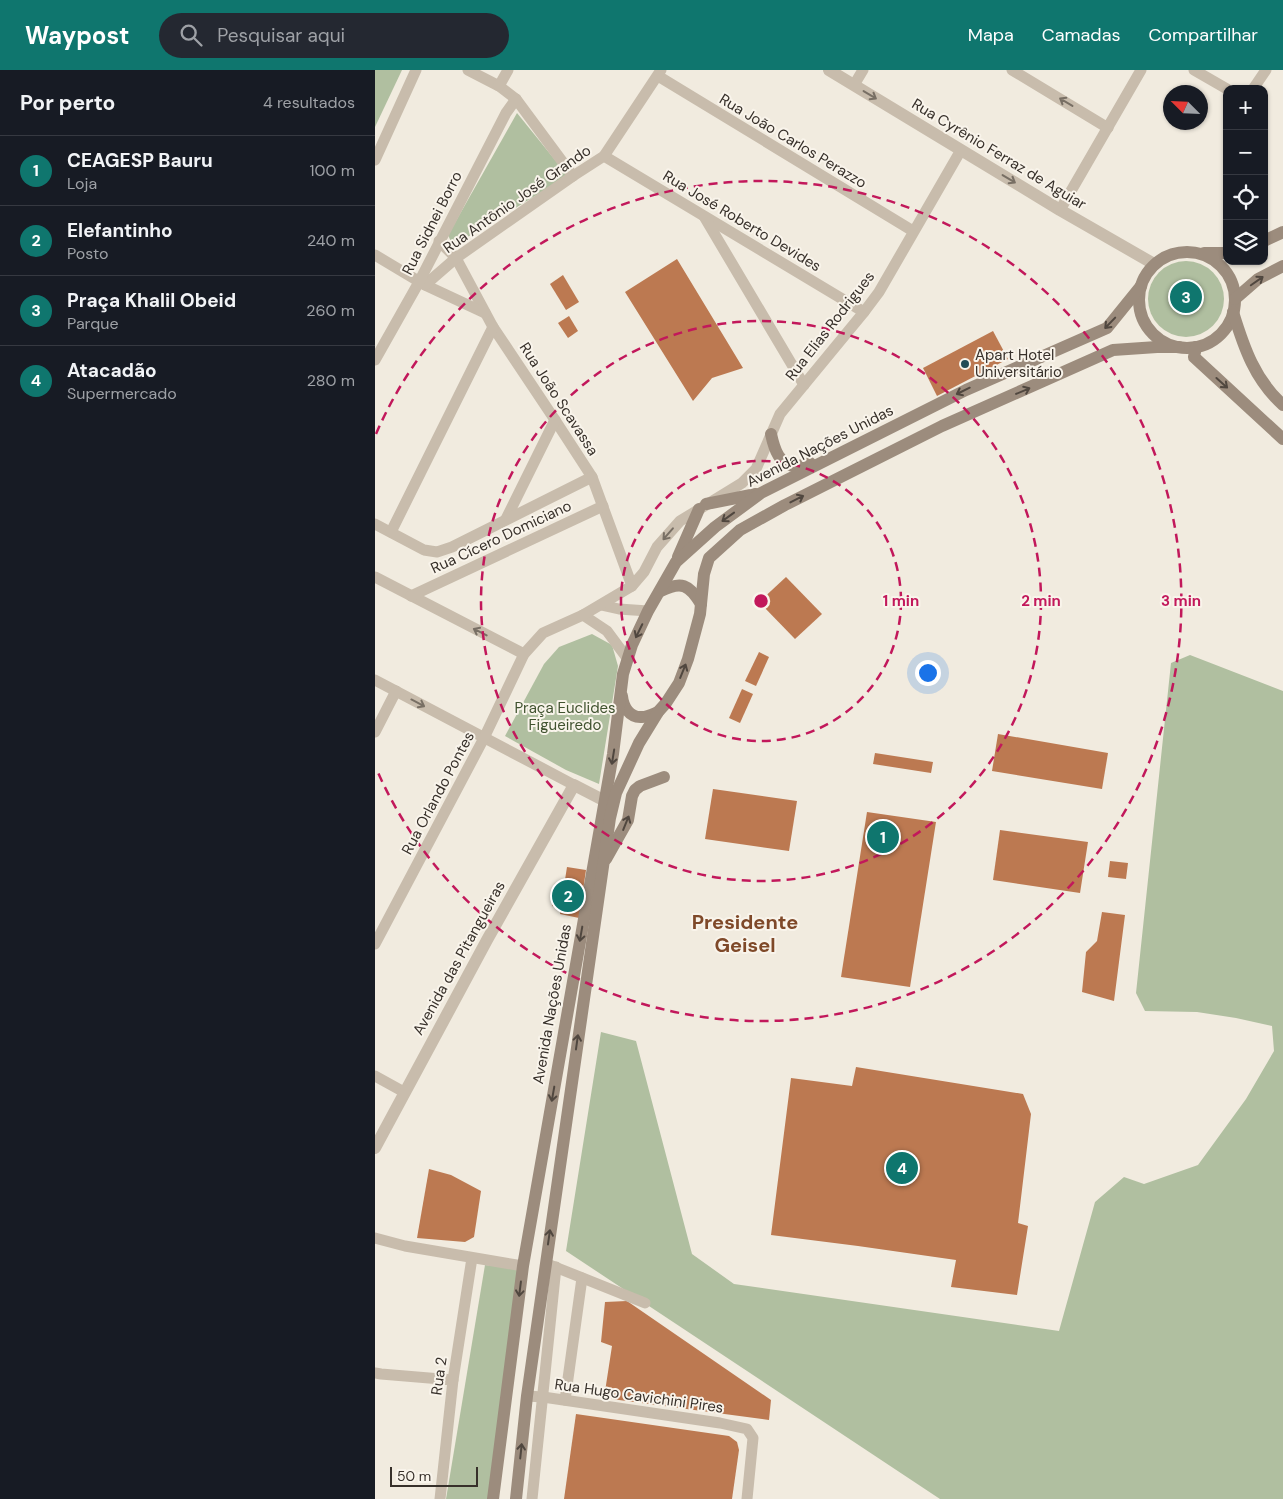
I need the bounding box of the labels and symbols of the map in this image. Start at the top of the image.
north arrow [1163,85,1208,130]
street label: Rua João Carlos Perazzo [716,89,870,193]
one-way arrow [863,91,877,101]
street label: Rua Cyrênio Ferraz de Aguiar [908,94,1090,214]
one-way arrow [1059,97,1073,107]
street label: Rua Antônio José Grando [439,140,595,258]
street label: Rua José Roberto Devides [659,166,825,276]
street label: Rua Sidnei Borro [397,168,467,278]
one-way arrow [1002,175,1016,185]
street label: Rua Elias Rodrigues [781,267,879,385]
one-way arrow [1250,276,1264,286]
pin: 3 [1170,278,1202,316]
one-way arrow [1104,317,1116,329]
street label: Rua João Scavassa [515,339,603,459]
place label: Apart Hotel Universitário [975,345,1062,382]
marker: Apart Hotel Universitário [959,358,971,370]
one-way arrow [1215,377,1228,389]
one-way arrow [1015,385,1030,395]
one-way arrow [956,387,971,397]
street label: Avenida Nações Unidas [743,400,897,492]
one-way arrow [790,494,805,504]
street label: Rua Cícero Domiciano [427,496,575,578]
one-way arrow [721,512,735,522]
one-way arrow [663,527,674,540]
text: 1 min [883,591,919,611]
text: 2 min [1021,591,1061,611]
text: 3 min [1161,591,1201,611]
centre of rings [752,592,770,610]
one-way arrow [634,623,643,638]
one-way arrow [473,627,488,637]
your location [915,660,941,686]
one-way arrow [679,664,688,679]
park label: Praça Euclides Figueiredo [514,698,616,735]
one-way arrow [410,699,425,708]
street label: Rua Orlando Pontes [397,728,479,858]
one-way arrow [607,749,617,765]
one-way arrow [621,816,631,831]
pin: 1 [867,818,899,856]
street label: Avenida das Pitangueiras [408,877,510,1039]
pin: 2 [552,877,584,915]
district label: Presidente Geisel [692,909,798,958]
street label: Avenida Nações Unidas [528,922,576,1086]
one-way arrow [576,926,586,942]
one-way arrow [572,1034,582,1050]
one-way arrow [548,1086,558,1102]
pin: 4 [886,1149,918,1187]
one-way arrow [544,1230,554,1246]
one-way arrow [515,1281,525,1297]
street label: Rua 2 [426,1356,452,1396]
street label: Rua Hugo Cavichini Pires [553,1374,725,1418]
one-way arrow [516,1443,526,1459]
scale bar [390,1464,477,1487]

